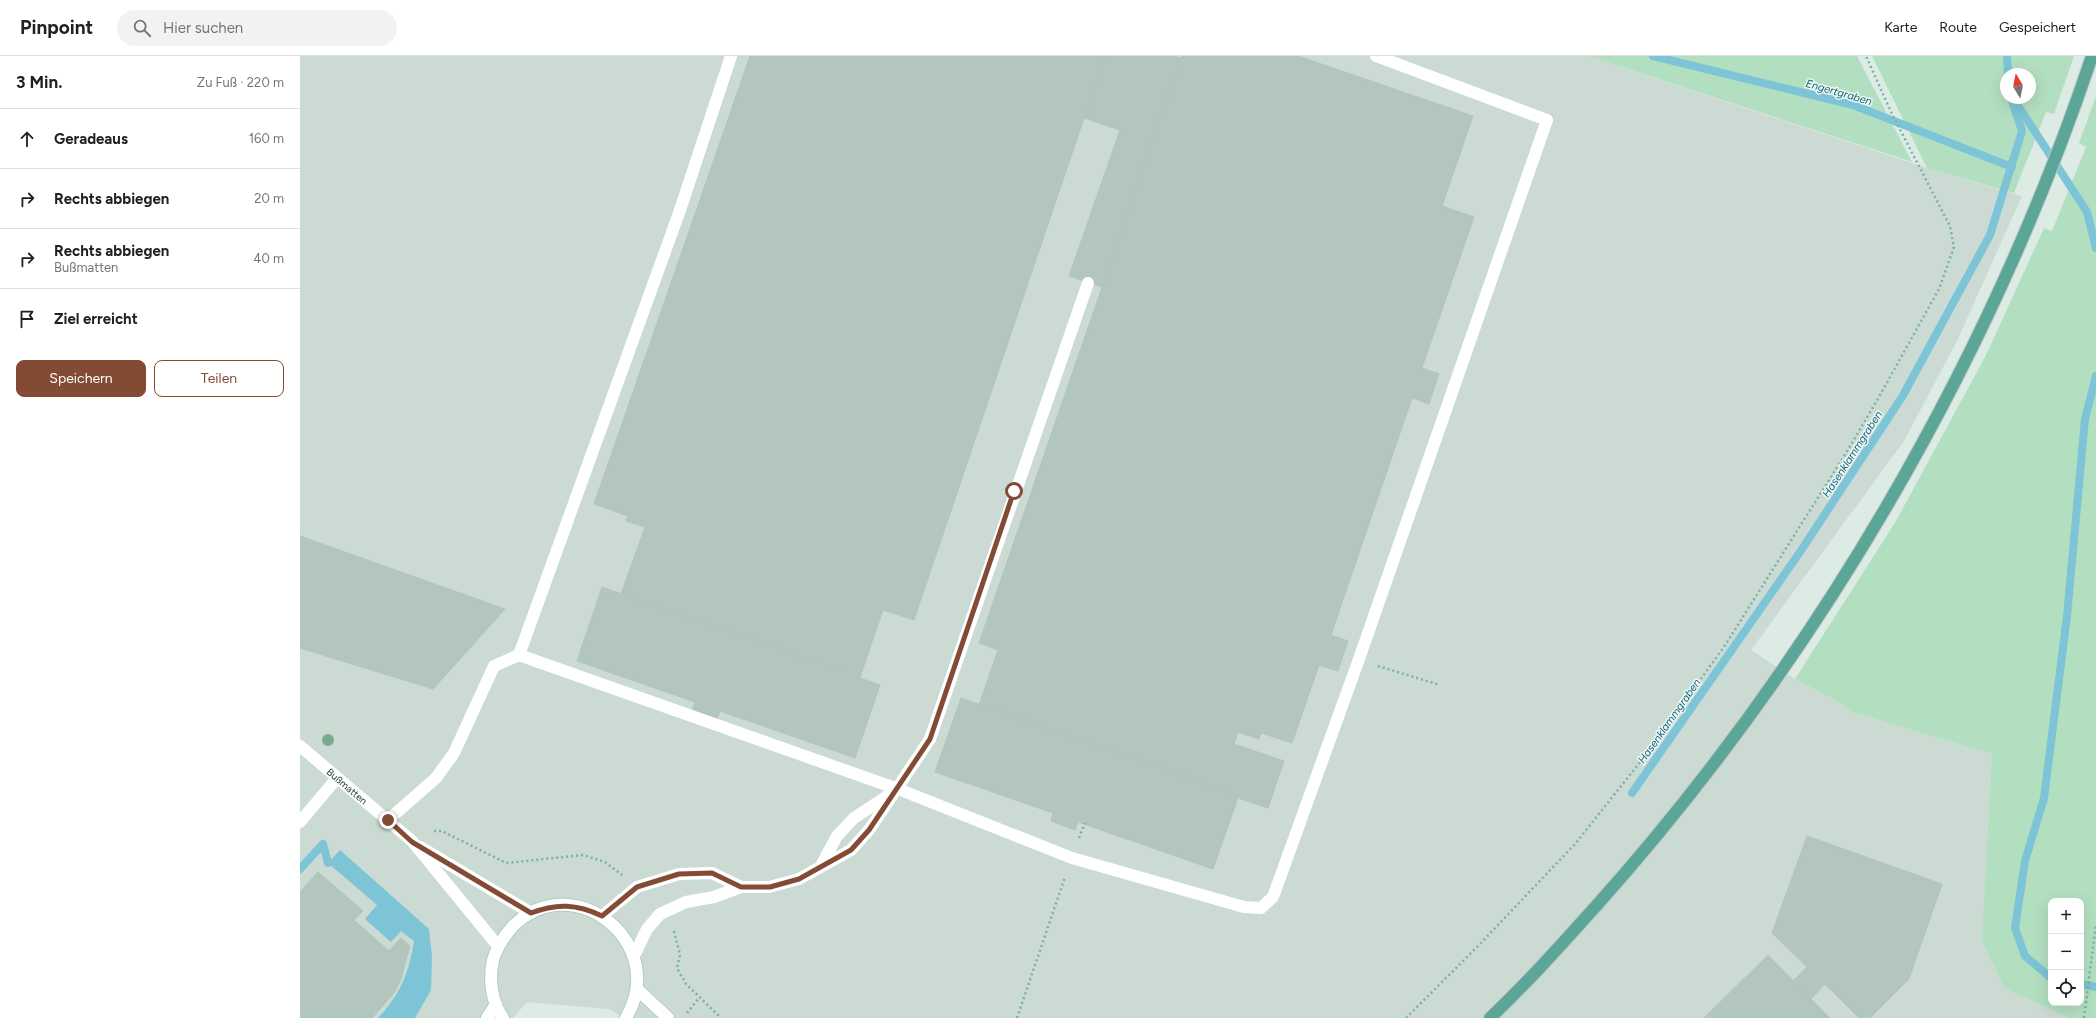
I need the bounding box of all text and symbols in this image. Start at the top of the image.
search box [117,10,397,46]
text: Pinpoint [20,16,93,39]
icon: search [131,17,153,39]
text: Hier suchen [163,19,243,37]
text: Karte [1884,19,1917,36]
text: Route [1939,19,1977,36]
text: Gespeichert [1999,19,2076,36]
north arrow [2000,68,2036,104]
text: 3 Min. [16,72,62,92]
text: Zu Fuß · 220 m [197,75,284,90]
water label: Engertgraben [1804,77,1874,108]
icon: ahead [16,128,38,150]
text: Geradeaus [54,130,128,148]
text: 160 m [249,131,284,146]
icon: right [16,188,38,210]
text: Rechts abbiegen [54,190,169,208]
text: 20 m [254,191,284,206]
text: Rechts abbiegen [54,242,169,260]
icon: right [16,248,38,270]
text: 40 m [253,251,284,266]
text: Bußmatten [54,260,118,275]
icon: arrive [16,308,38,330]
text: Ziel erreicht [54,310,138,328]
button: Speichern [16,360,146,397]
button: Teilen [154,360,284,397]
water label: Hasenklammgraben [1820,409,1885,500]
route start [1005,482,1023,500]
water label: Hasenklammgraben [1635,676,1703,766]
street label: Bußmatten [324,765,370,808]
route end [379,811,397,829]
map controls [2048,898,2084,1006]
button: + [2048,898,2084,934]
button: − [2048,934,2084,970]
button: locate [2048,970,2084,1006]

